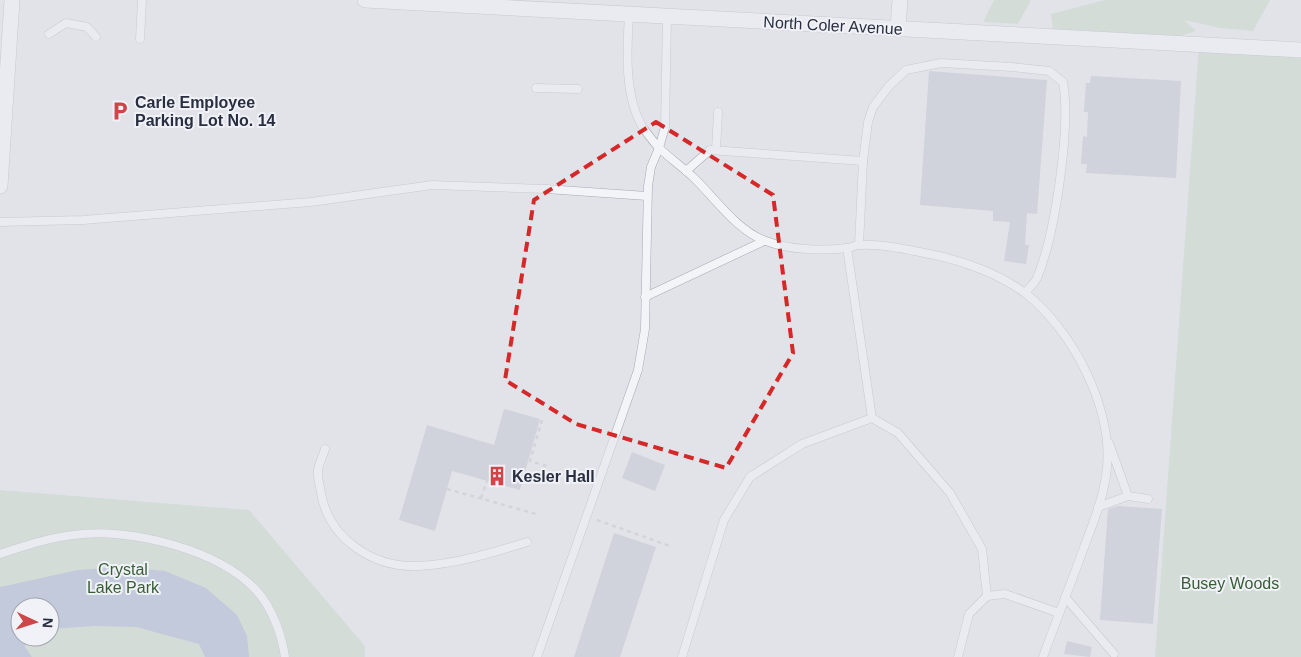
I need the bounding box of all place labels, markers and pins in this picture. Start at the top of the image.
place label: Carle Employee Parking Lot No. 14 [135,94,276,129]
parking icon: Carle Employee Parking Lot No. 14 [109,100,131,122]
building icon: Kesler Hall [486,465,508,487]
place label: Kesler Hall [512,468,595,485]

